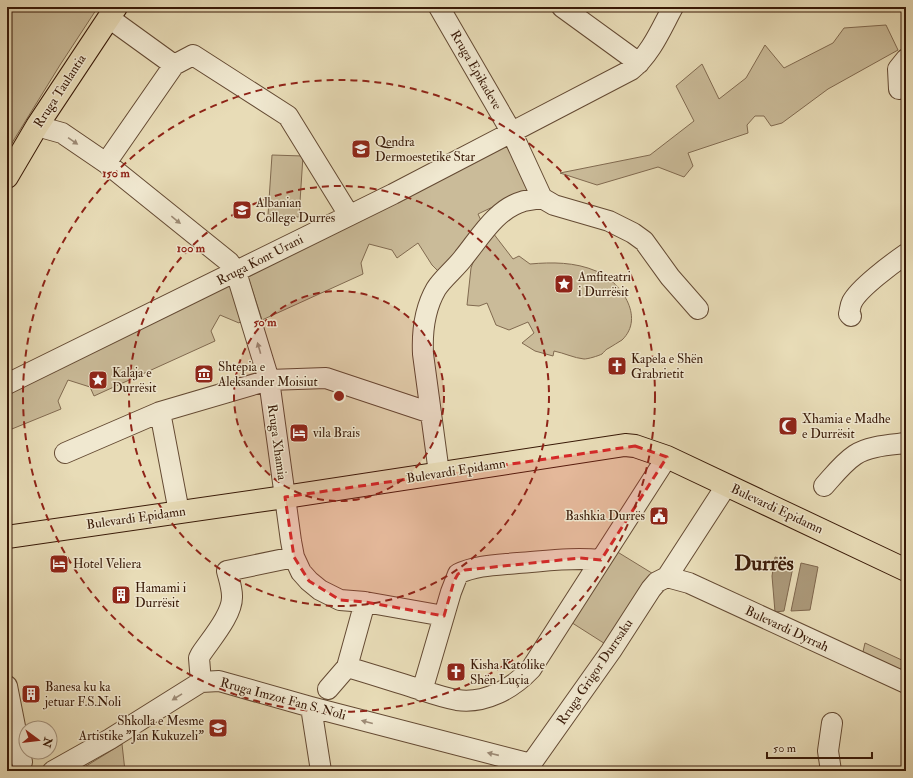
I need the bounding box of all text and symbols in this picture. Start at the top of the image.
street label: Rruga Epikadeve [446,28,505,113]
street label: Rruga Taulantia [30,51,90,131]
place label: Qendra Dermoestetike Star [375,134,475,165]
one-way arrow [68,137,78,145]
school or university icon: Qendra Dermoestetike Star [350,138,372,160]
text: 150 m [102,166,130,181]
place label: Albanian College Durres [255,195,336,226]
school or university icon: Albanian College Durres [231,199,253,221]
one-way arrow [171,216,182,224]
street label: Rruga Kont Urani [214,231,306,289]
text: 100 m [177,241,206,256]
place label: Amfiteatri i Durrësit [577,269,632,300]
place icon: Amfiteatri i Durrësit [553,273,575,295]
text: 50 m [253,315,277,330]
one-way arrow [256,342,262,354]
place label: Kapela e Shën Grabrietit [631,351,703,382]
church icon: Kapela e Shën Grabrietit [606,355,628,377]
place label: Shtepia e Aleksander Moisiut [217,359,318,390]
museum icon: Shtepia e Aleksander Moisiut [193,363,215,385]
place label: Kalaja e Durrësit [112,365,156,396]
place icon: Kalaja e Durrësit [87,369,109,391]
centre of rings [332,389,346,403]
street label: Rruga Xhamia [264,403,290,482]
place label: Xhamia e Madhe e Durrësit [802,411,891,442]
mosque icon: Xhamia e Madhe e Durrësit [777,415,799,437]
hotel icon: vila Brais [288,422,310,444]
place label: vila Brais [312,425,361,441]
street label: Bulevardi Epidamn [405,455,507,488]
street label: Bulevardi Epidamn [728,481,826,538]
street label: Bulevardi Epidamn [85,503,187,534]
public building icon: Bashkia Durrës [648,505,670,527]
place label: Bashkia Durrës [565,508,646,524]
district label: Durrës [734,550,794,577]
hotel icon: Hotel Veliera [48,553,70,575]
place label: Hotel Veliera [73,556,142,572]
place label: Hamami i Durrësit [135,580,187,611]
building icon: Hamami i Durrësit [110,584,132,606]
street label: Bulevardi Dyrrah [742,603,831,656]
street label: Rruga Grigor Durrsaku [554,616,637,728]
place label: Kisha Katolike Shën Luçia [470,657,545,688]
church icon: Kisha Katolike Shën Luçia [445,661,467,683]
street label: Rruga Imzot Fan S. Noli [218,675,348,724]
place label: Banesa ku ka jetuar F.S.Noli [42,679,122,710]
building icon: Banesa ku ka jetuar F.S.Noli [20,683,42,705]
one-way arrow [172,693,182,701]
place label: Shkolla e Mesme Artistike "Jan Kukuzeli" [78,713,205,744]
school or university icon: Shkolla e Mesme Artistike "Jan Kukuzeli" [207,717,229,739]
one-way arrow [361,718,374,724]
north arrow [18,720,58,760]
scale bar [767,734,872,760]
text: N [39,735,55,750]
text: 50 m [773,741,797,756]
one-way arrow [487,750,500,756]

